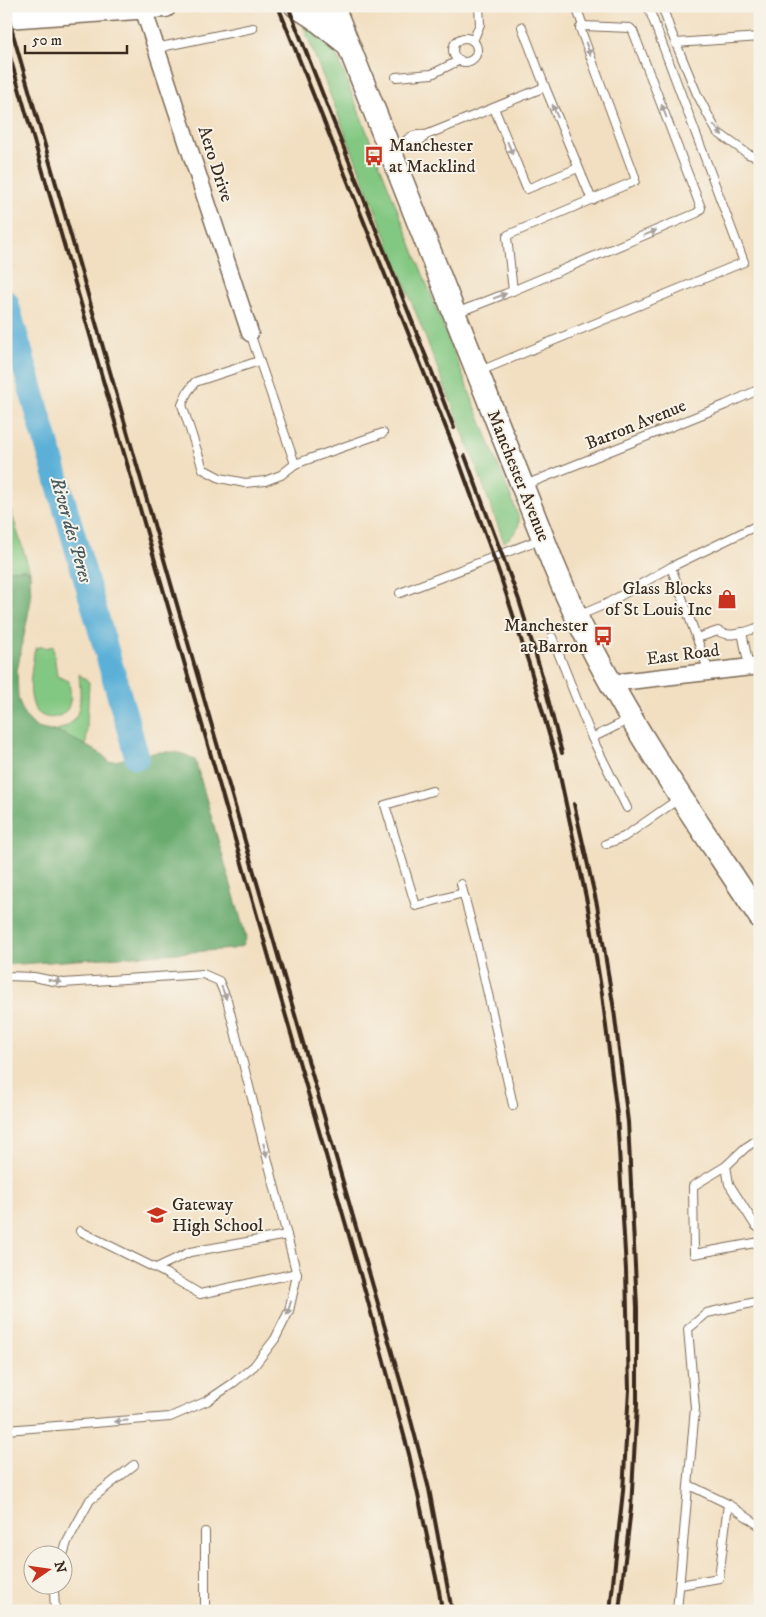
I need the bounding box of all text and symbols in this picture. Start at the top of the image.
scale bar [25,22,128,54]
text: 50 m [32,31,62,50]
one-way arrow [585,41,592,56]
one-way arrow [551,103,559,118]
one-way arrow [660,103,667,118]
street label: Aero Drive [192,123,238,205]
one-way arrow [713,123,724,136]
place label: Manchester at Macklind [389,135,475,178]
one-way arrow [507,141,514,156]
bus stop icon: Manchester at Macklind [363,145,385,167]
one-way arrow [643,229,657,237]
one-way arrow [493,292,508,300]
street label: Barron Avenue [583,395,689,455]
street label: Manchester Avenue [482,407,554,545]
water label: River des Peres [45,474,97,587]
place label: Glass Blocks of St Louis Inc [605,578,712,621]
shop icon: Glass Blocks of St Louis Inc [716,588,738,610]
place label: Manchester at Barron [504,615,589,658]
bus stop icon: Manchester at Barron [592,625,614,647]
street label: East Road [645,640,721,670]
one-way arrow [47,978,63,986]
one-way arrow [220,986,228,1001]
one-way arrow [262,1143,270,1158]
place label: Gateway High School [172,1194,264,1237]
school or university icon: Gateway High School [146,1204,168,1226]
one-way arrow [284,1300,292,1315]
one-way arrow [113,1417,129,1425]
north arrow [22,1544,72,1594]
text: N [50,1560,70,1575]

